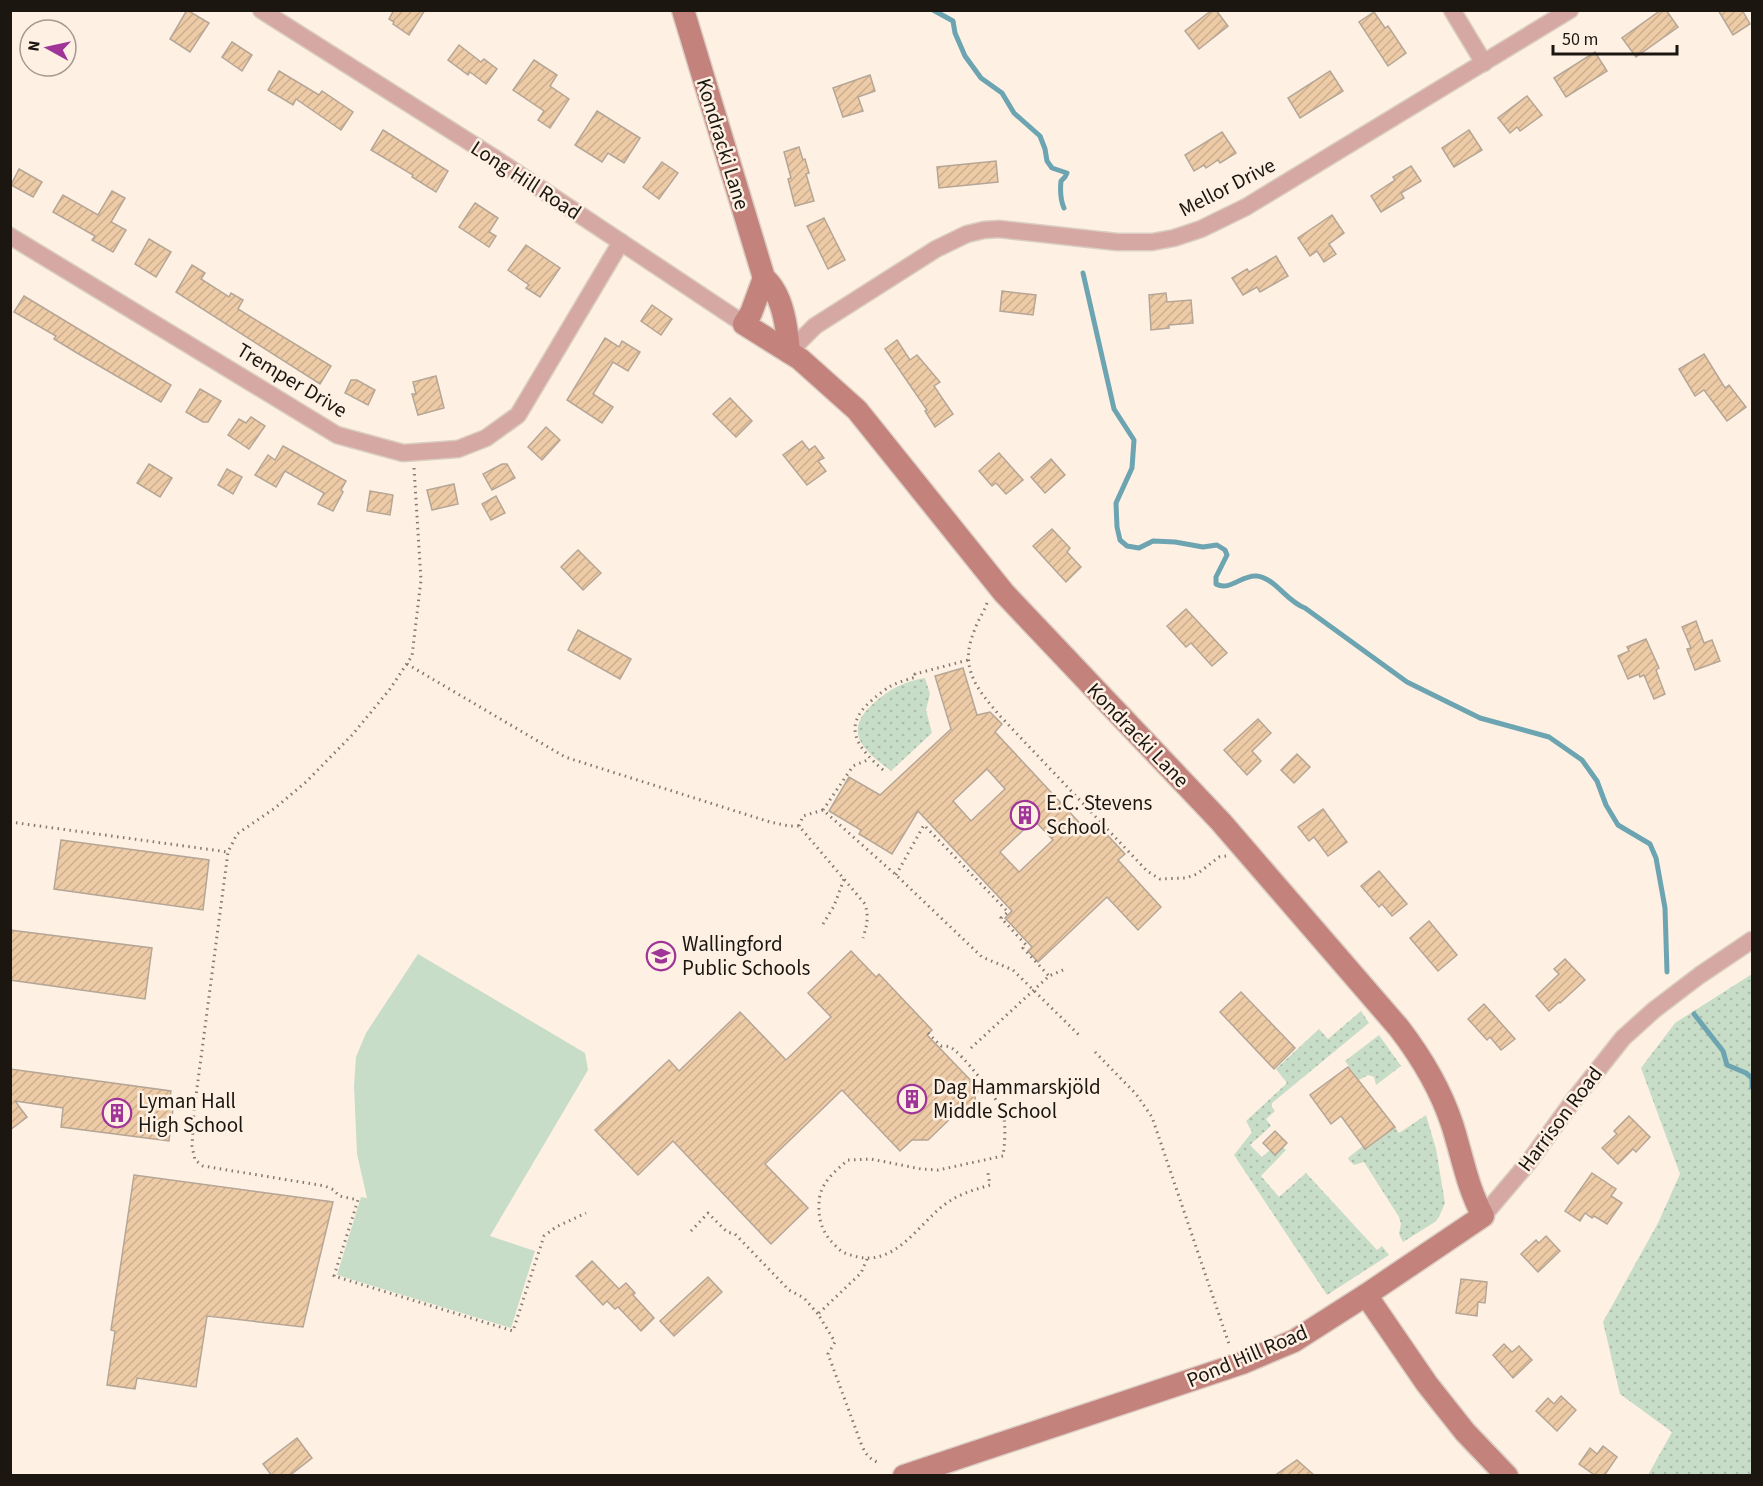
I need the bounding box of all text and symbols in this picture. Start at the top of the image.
north arrow [18,18,78,78]
scale bar [1553,18,1678,56]
text: 50 m [1562,27,1598,52]
text: N [23,39,46,53]
street label: Kondracki Lane [689,75,757,213]
street label: Long Hill Road [465,133,587,227]
street label: Mellor Drive [1174,150,1280,224]
street label: Tremper Drive [231,335,353,425]
street label: Kondracki Lane [1080,676,1196,794]
place label: E.C. Stevens School [1046,788,1152,842]
building icon: E.C. Stevens School [1009,799,1041,831]
place label: Wallingford Public Schools [682,929,811,983]
school or university icon: Wallingford Public Schools [645,940,677,972]
street label: Harrison Road [1510,1060,1610,1178]
place label: Dag Hammarskjöld Middle School [933,1072,1101,1126]
building icon: Dag Hammarskjöld Middle School [896,1083,928,1115]
place label: Lyman Hall High School [138,1086,243,1140]
building icon: Lyman Hall High School [101,1097,133,1129]
street label: Pond Hill Road [1182,1317,1312,1395]

